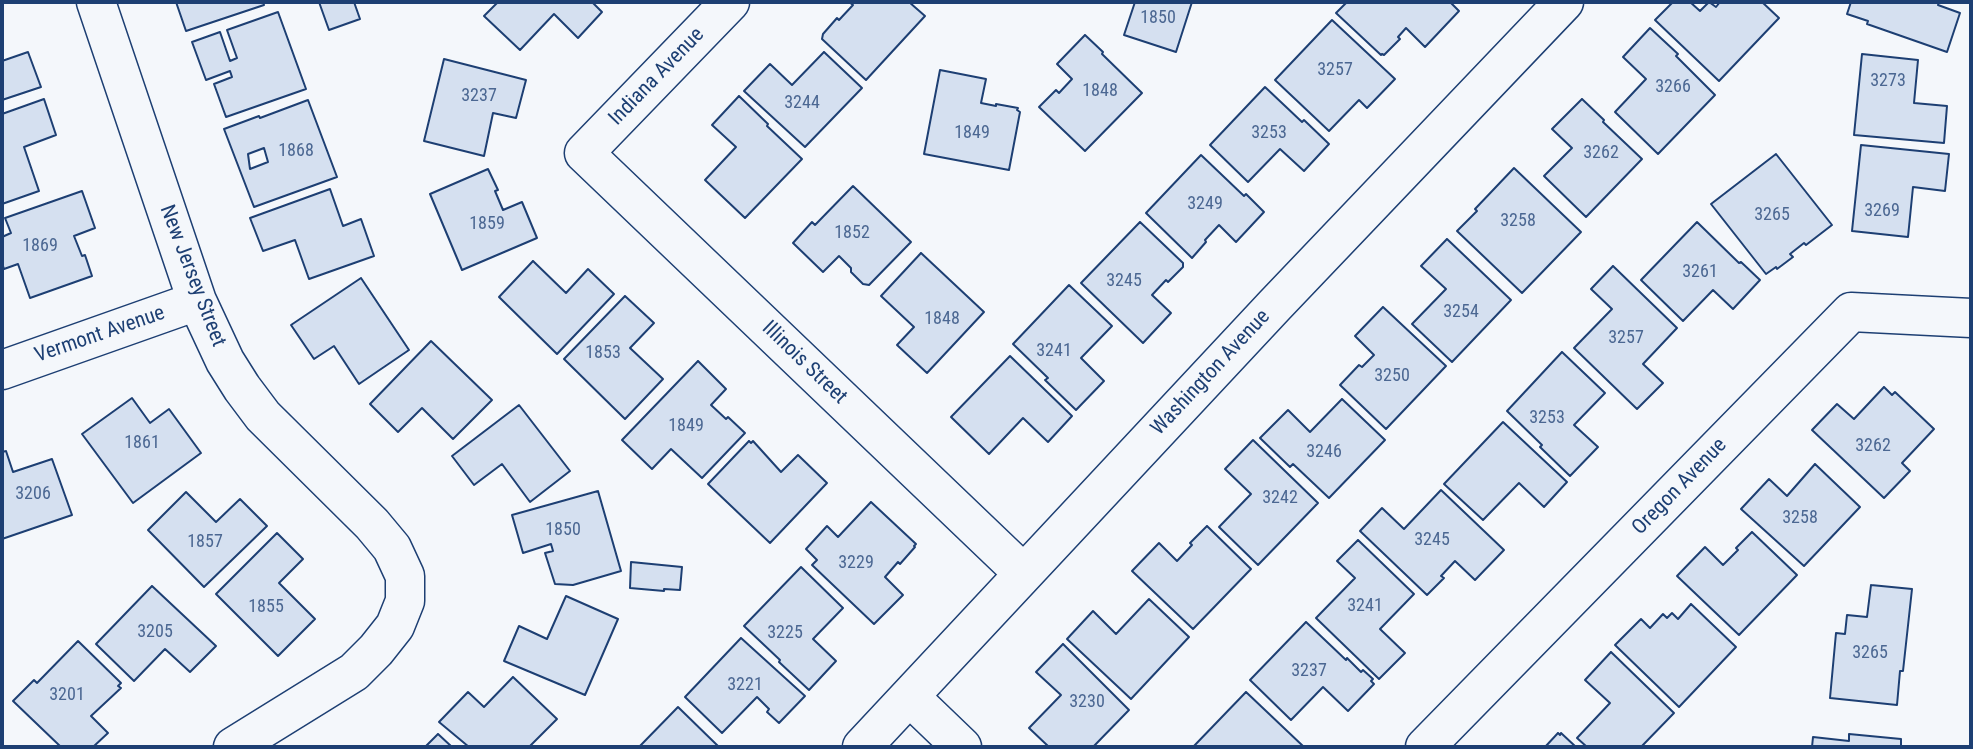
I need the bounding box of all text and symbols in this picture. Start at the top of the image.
house number: 1850 [1140,7,1176,29]
street label: Indiana Avenue [604,23,710,131]
house number: 3257 [1317,59,1353,81]
house number: 3273 [1870,70,1906,92]
house number: 3266 [1655,76,1691,98]
house number: 1848 [1082,80,1118,102]
house number: 3237 [461,85,497,107]
house number: 3244 [784,92,820,114]
house number: 1849 [954,122,990,144]
house number: 3253 [1251,122,1287,144]
house number: 1868 [278,140,314,162]
house number: 3262 [1583,142,1619,164]
house number: 3249 [1187,193,1223,215]
house number: 3269 [1864,200,1900,222]
street label: New Jersey Street [153,202,231,350]
house number: 3265 [1754,204,1790,226]
house number: 3258 [1500,210,1536,232]
house number: 1859 [469,213,505,235]
house number: 1852 [834,222,870,244]
house number: 1869 [22,235,58,257]
house number: 3261 [1682,261,1718,283]
house number: 3245 [1106,270,1142,292]
street label: Vermont Avenue [32,301,168,369]
house number: 3254 [1443,301,1479,323]
street label: Washington Avenue [1146,305,1276,441]
house number: 1848 [924,308,960,330]
street label: Illinois Street [756,316,852,410]
house number: 3257 [1608,327,1644,349]
house number: 3241 [1036,340,1072,362]
house number: 1853 [585,342,621,364]
house number: 3250 [1374,365,1410,387]
house number: 3253 [1529,407,1565,429]
house number: 1849 [668,415,704,437]
house number: 1861 [124,432,160,454]
street label: Oregon Avenue [1628,433,1732,541]
house number: 3262 [1855,435,1891,457]
house number: 3246 [1306,441,1342,463]
house number: 3206 [15,483,51,505]
house number: 3242 [1262,487,1298,509]
house number: 3258 [1782,507,1818,529]
house number: 1850 [545,519,581,541]
house number: 3245 [1414,529,1450,551]
house number: 1857 [187,531,223,553]
house number: 3229 [838,552,874,574]
house number: 3241 [1347,595,1383,617]
house number: 1855 [248,596,284,618]
house number: 3205 [137,621,173,643]
house number: 3225 [767,622,803,644]
house number: 3265 [1852,642,1888,664]
house number: 3237 [1291,660,1327,682]
house number: 3221 [727,674,763,696]
house number: 3201 [49,684,85,706]
house number: 3230 [1069,691,1105,713]

